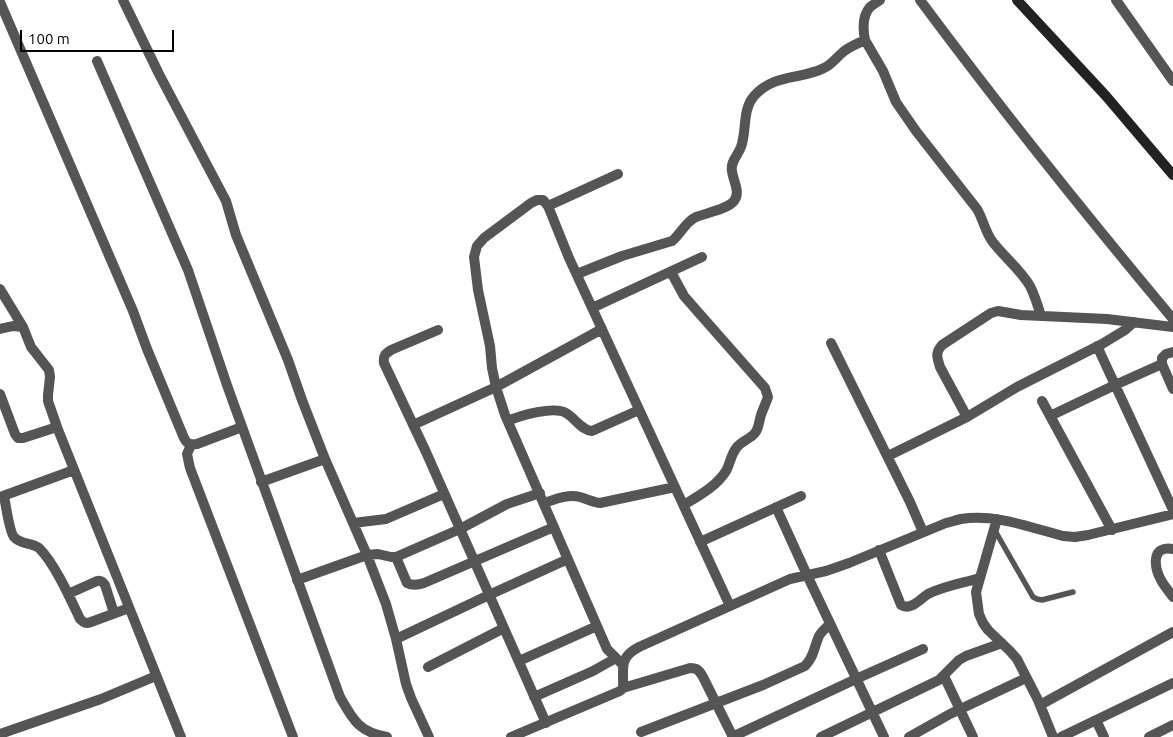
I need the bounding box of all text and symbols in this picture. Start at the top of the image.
scale bar [22,20,176,52]
text: 100 m [28,30,70,47]

